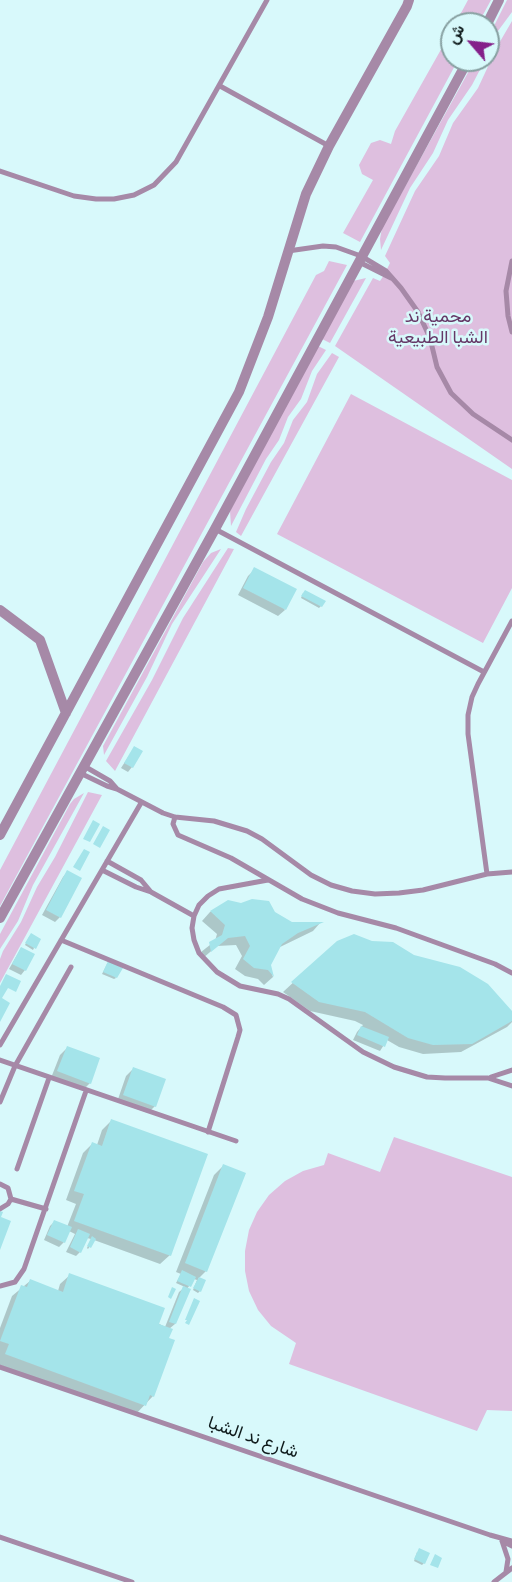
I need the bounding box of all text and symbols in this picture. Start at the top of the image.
north arrow [440,12,500,72]
text: ش [443,21,469,48]
park label: محمية ند الشبا الطبيعية [388,306,488,348]
street label: شارع ند الشبا [205,1412,301,1464]

